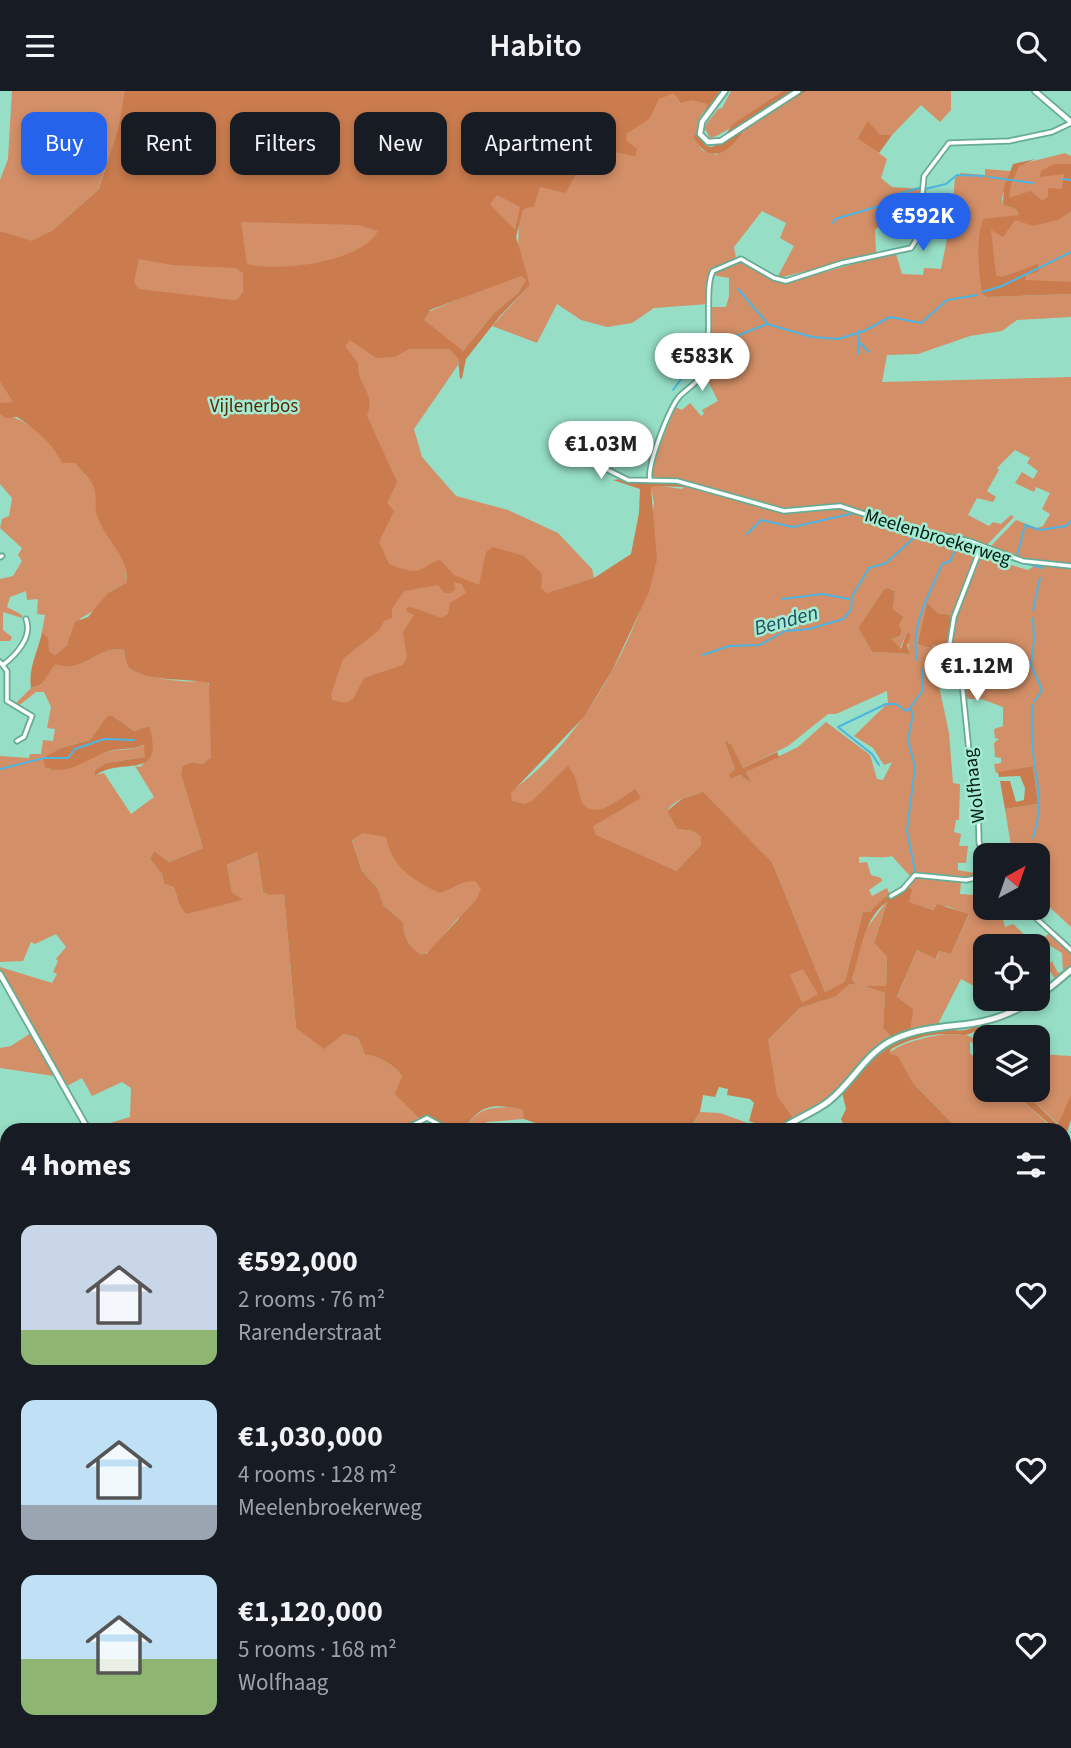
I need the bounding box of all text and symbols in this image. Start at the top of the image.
text: Habito [489,23,582,69]
icon: menu [21,27,59,65]
icon: search [1012,27,1050,65]
chip: Buy [21,112,107,175]
chip: Rent [121,112,216,175]
chip: Filters [230,112,340,175]
chip: New [354,112,447,175]
chip: Apartment [461,112,616,175]
pin: €592K [874,193,972,253]
text: €592K [892,199,954,232]
pin: €583K [653,334,751,393]
text: €583K [671,339,733,372]
park label: Vijlenerbos [210,393,298,420]
pin: €1.03M [544,421,658,481]
text: €1.03M [564,427,638,460]
street label: Meelenbroekerweg [861,502,1014,573]
water label: Benden [751,597,821,643]
pin: €1.12M [920,643,1034,703]
text: €1.12M [940,649,1014,682]
street label: Wolfhaag [956,747,992,825]
north arrow [973,843,1050,921]
map controls [973,843,1050,1102]
button: locate [973,934,1050,1011]
button: layers [973,1025,1050,1102]
text: 4 homes [21,1144,131,1187]
icon: filters [1012,1146,1050,1184]
text: €592,000 [238,1240,358,1283]
icon: home [77,1253,161,1337]
icon: heart [1012,1276,1050,1314]
text: 2 rooms · 76 m² [238,1283,385,1316]
text: Rarenderstraat [238,1316,381,1349]
text: €1,030,000 [238,1415,383,1458]
icon: home [77,1428,161,1512]
icon: heart [1012,1451,1050,1489]
text: 4 rooms · 128 m² [238,1458,397,1491]
text: Meelenbroekerweg [238,1491,422,1524]
text: €1,120,000 [238,1590,383,1633]
icon: home [77,1603,161,1687]
icon: heart [1012,1626,1050,1664]
text: 5 rooms · 168 m² [238,1633,397,1666]
text: Wolfhaag [238,1666,328,1699]

